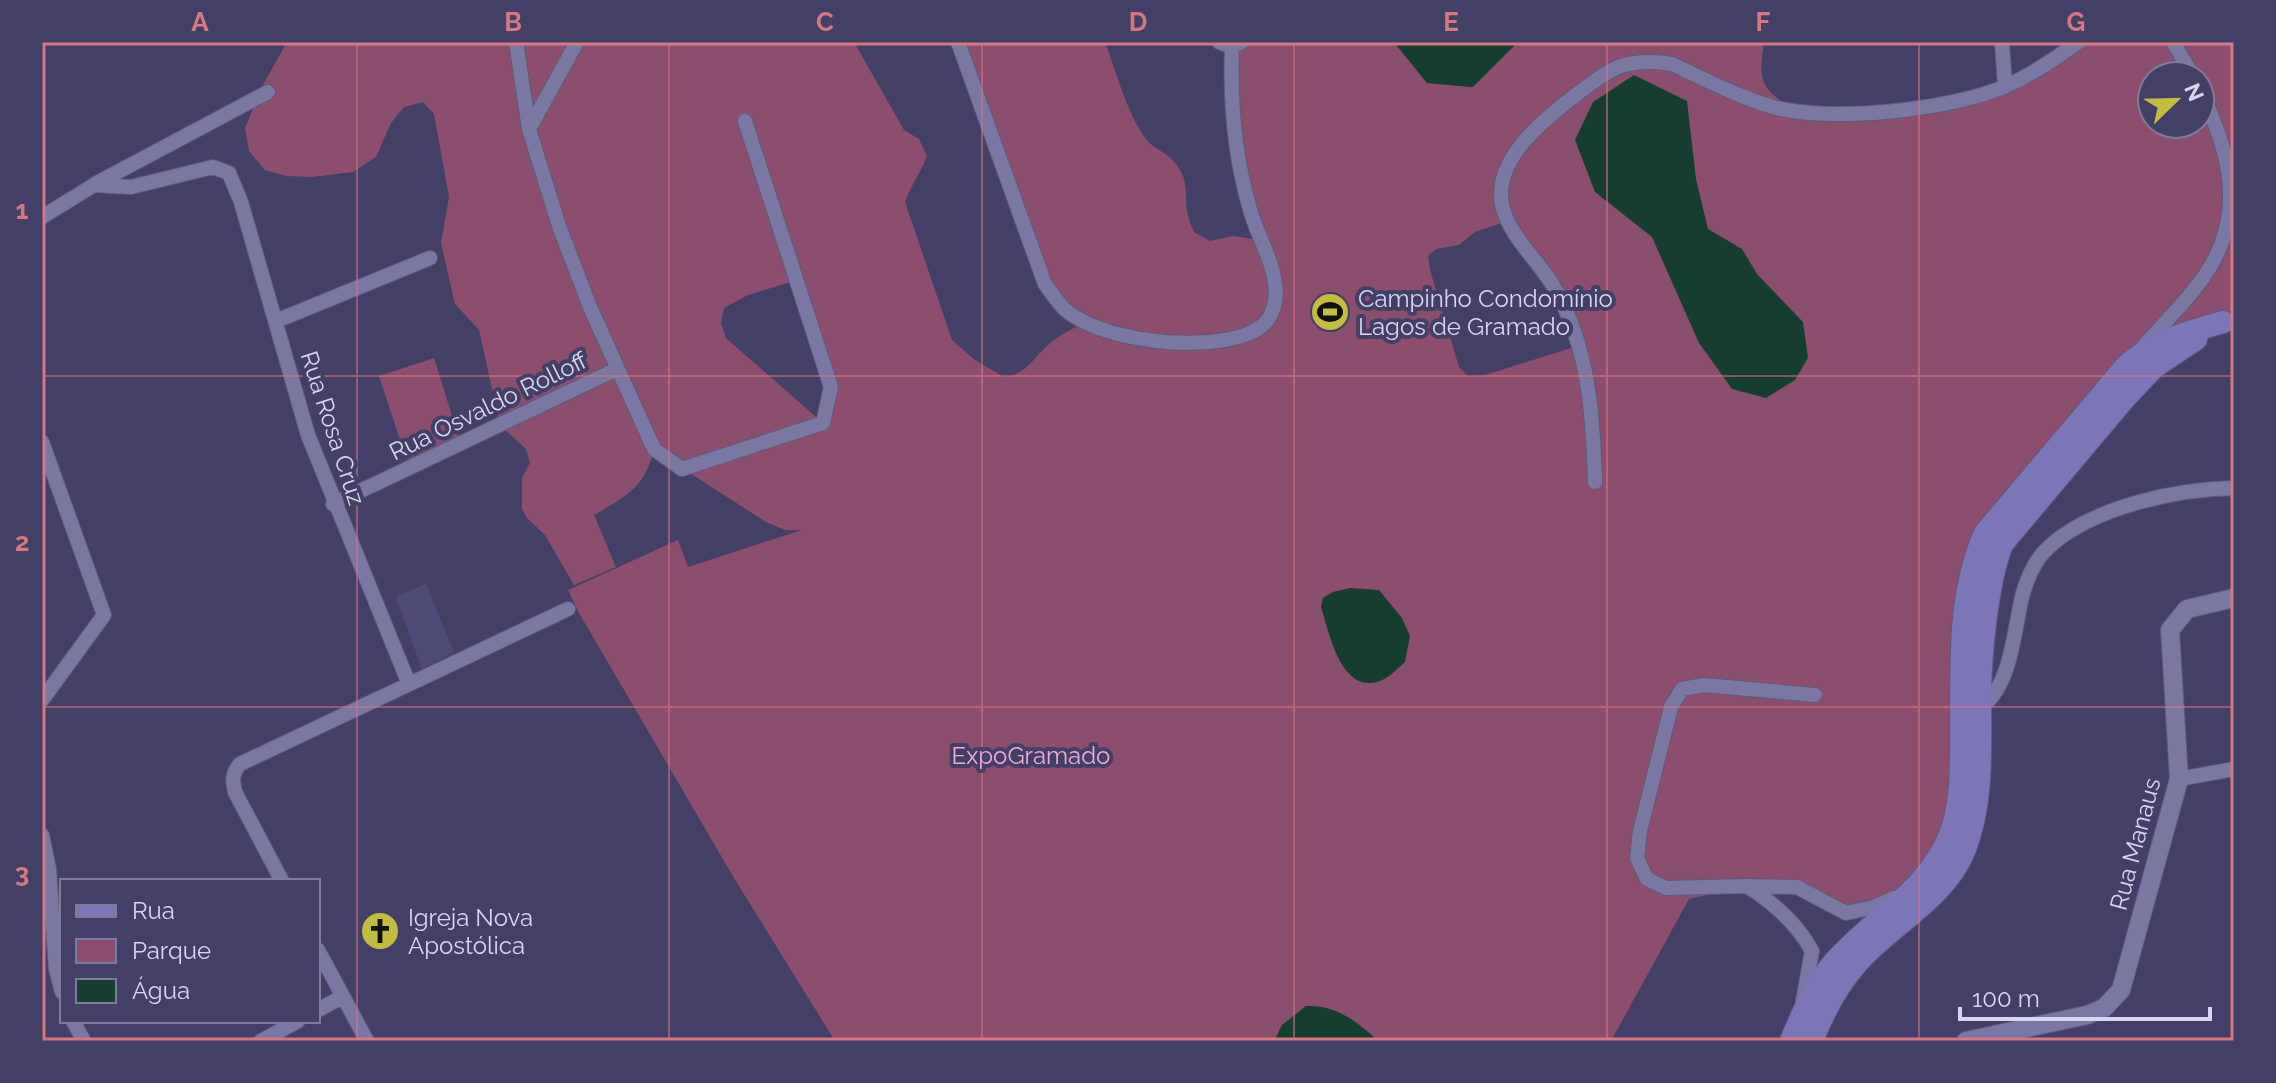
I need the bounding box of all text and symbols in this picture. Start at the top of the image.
text: A [191,7,209,37]
text: B [504,7,522,37]
text: C [816,7,834,37]
text: D [1129,7,1147,37]
text: E [1443,7,1459,37]
text: F [1756,7,1771,37]
text: G [2067,7,2085,37]
north arrow [2136,60,2216,140]
text: N [2179,79,2210,105]
text: 1 [16,195,29,225]
place label: Campinho Condomínio Lagos de Gramado [1358,284,1613,341]
sports icon: Campinho Condomínio Lagos de Gramado [1309,291,1351,333]
street label: Rua Osvaldo Rolloff [384,345,593,466]
street label: Rua Rosa Cruz [294,347,372,509]
text: 2 [15,527,29,557]
park label: ExpoGramado [952,741,1110,770]
street label: Rua Manaus [2103,775,2167,913]
text: 3 [15,858,29,888]
legend [60,879,320,1023]
text: Rua [132,896,175,925]
place label: Igreja Nova Apostólica [408,903,533,960]
church icon: Igreja Nova Apostólica [359,910,401,952]
text: Parque [132,936,211,965]
scale bar [1960,971,2210,1021]
text: Água [132,976,190,1005]
text: 100 m [1972,984,2040,1013]

